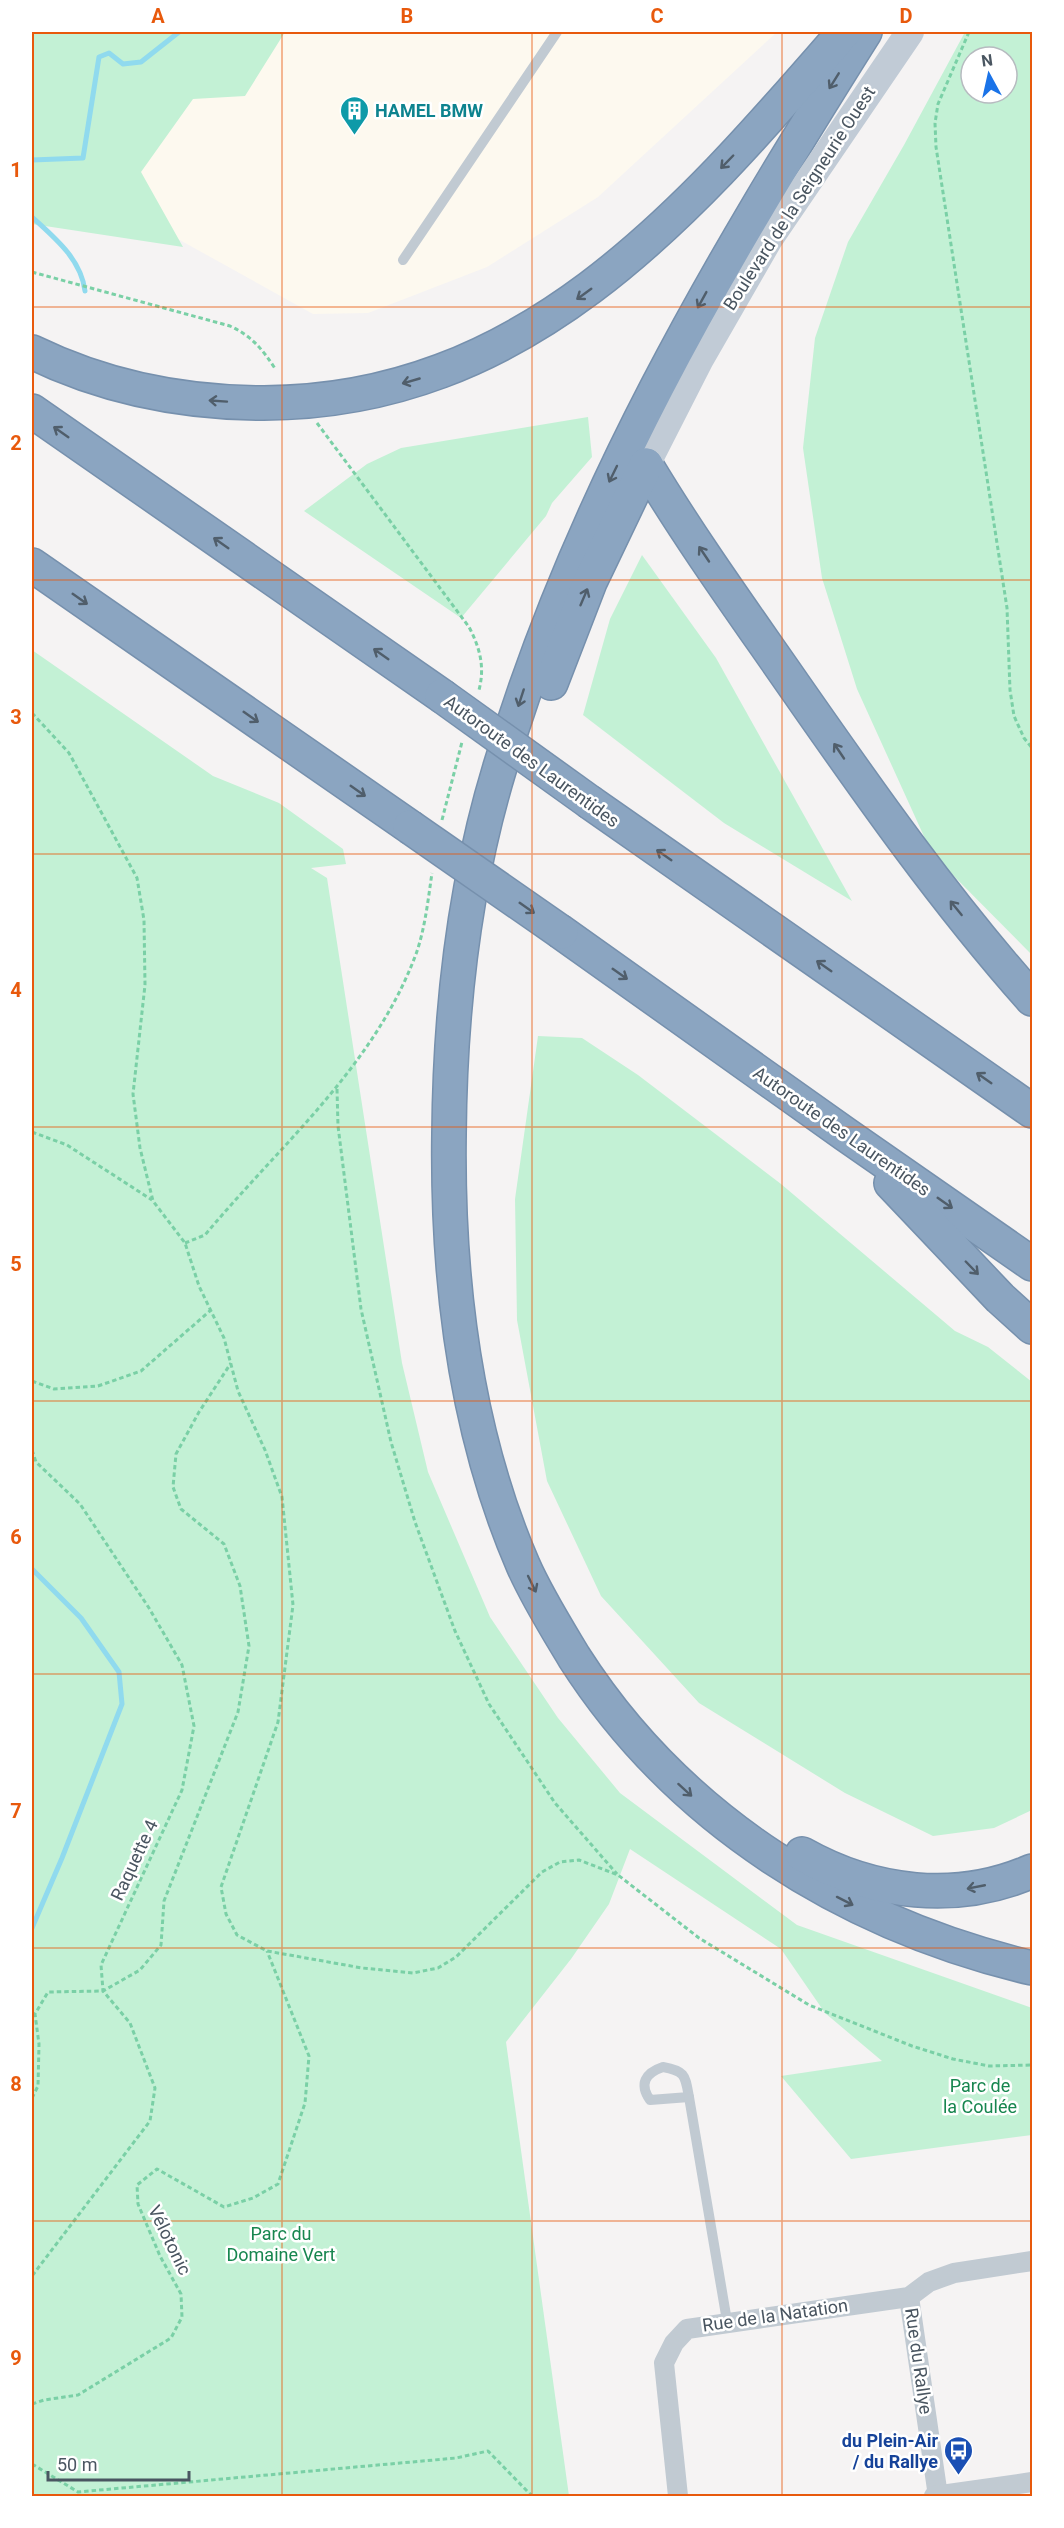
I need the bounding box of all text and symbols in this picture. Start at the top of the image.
text: A [151,4,165,28]
text: B [401,4,413,28]
text: C [650,4,664,28]
text: D [900,4,913,28]
north arrow [959,45,1019,105]
text: N [980,50,994,71]
one-way arrow [827,72,839,89]
street label: Boulevard de la Seigneurie Ouest [719,82,879,314]
building icon: HAMEL BMW [338,94,370,136]
place label: HAMEL BMW [375,100,483,121]
one-way arrow [720,155,734,170]
text: 1 [10,158,22,182]
one-way arrow [576,288,592,300]
one-way arrow [696,291,707,309]
one-way arrow [401,376,420,388]
one-way arrow [208,395,228,406]
one-way arrow [53,426,69,438]
text: 2 [10,431,22,455]
one-way arrow [607,465,619,483]
one-way arrow [213,537,229,549]
one-way arrow [698,547,710,563]
one-way arrow [579,588,590,606]
one-way arrow [71,593,87,605]
one-way arrow [373,648,390,660]
one-way arrow [515,688,526,707]
street label: Autoroute des Laurentides [440,690,624,832]
text: 3 [10,705,22,729]
one-way arrow [242,711,258,723]
one-way arrow [833,744,845,760]
one-way arrow [349,785,366,797]
one-way arrow [657,849,673,861]
one-way arrow [949,900,962,916]
one-way arrow [518,902,535,914]
one-way arrow [817,960,833,972]
one-way arrow [611,968,627,980]
text: 4 [10,978,22,1002]
street label: Autoroute des Laurentides [750,1062,934,1200]
one-way arrow [977,1072,993,1084]
one-way arrow [936,1197,952,1209]
text: 5 [10,1252,22,1276]
one-way arrow [965,1260,979,1275]
text: 6 [10,1525,22,1549]
one-way arrow [527,1574,539,1592]
one-way arrow [677,1783,692,1797]
text: 7 [10,1799,22,1823]
street label: Raquette 4 [106,1816,162,1904]
one-way arrow [967,1882,987,1893]
one-way arrow [835,1895,853,1907]
text: 8 [10,2072,22,2096]
park label: Parc de la Coulée [943,2075,1017,2117]
street label: Vélotonic [144,2202,196,2278]
park label: Parc du Domaine Vert [226,2223,336,2265]
street label: Rue de la Natation [701,2294,849,2336]
street label: Rue du Rallye [901,2306,937,2416]
text: 9 [10,2346,22,2370]
place label: du Plein-Air / du Rallye [842,2430,938,2472]
bus stop icon: du Plein-Air / du Rallye [943,2434,975,2476]
scale bar [48,2444,189,2482]
text: 50 m [57,2454,97,2475]

